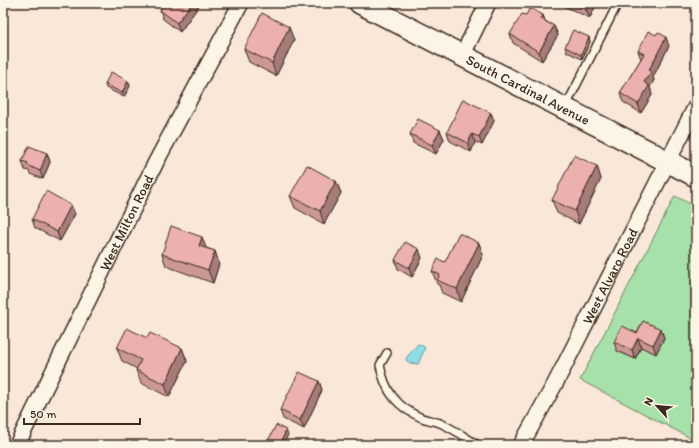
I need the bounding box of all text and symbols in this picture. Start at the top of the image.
street label: South Cardinal Avenue [463,51,593,129]
street label: West Milton Road [96,172,158,273]
street label: West Alvaro Road [579,225,642,327]
north arrow [637,386,677,426]
text: N [641,395,656,408]
scale bar [24,400,140,426]
text: 50 m [30,407,56,421]

